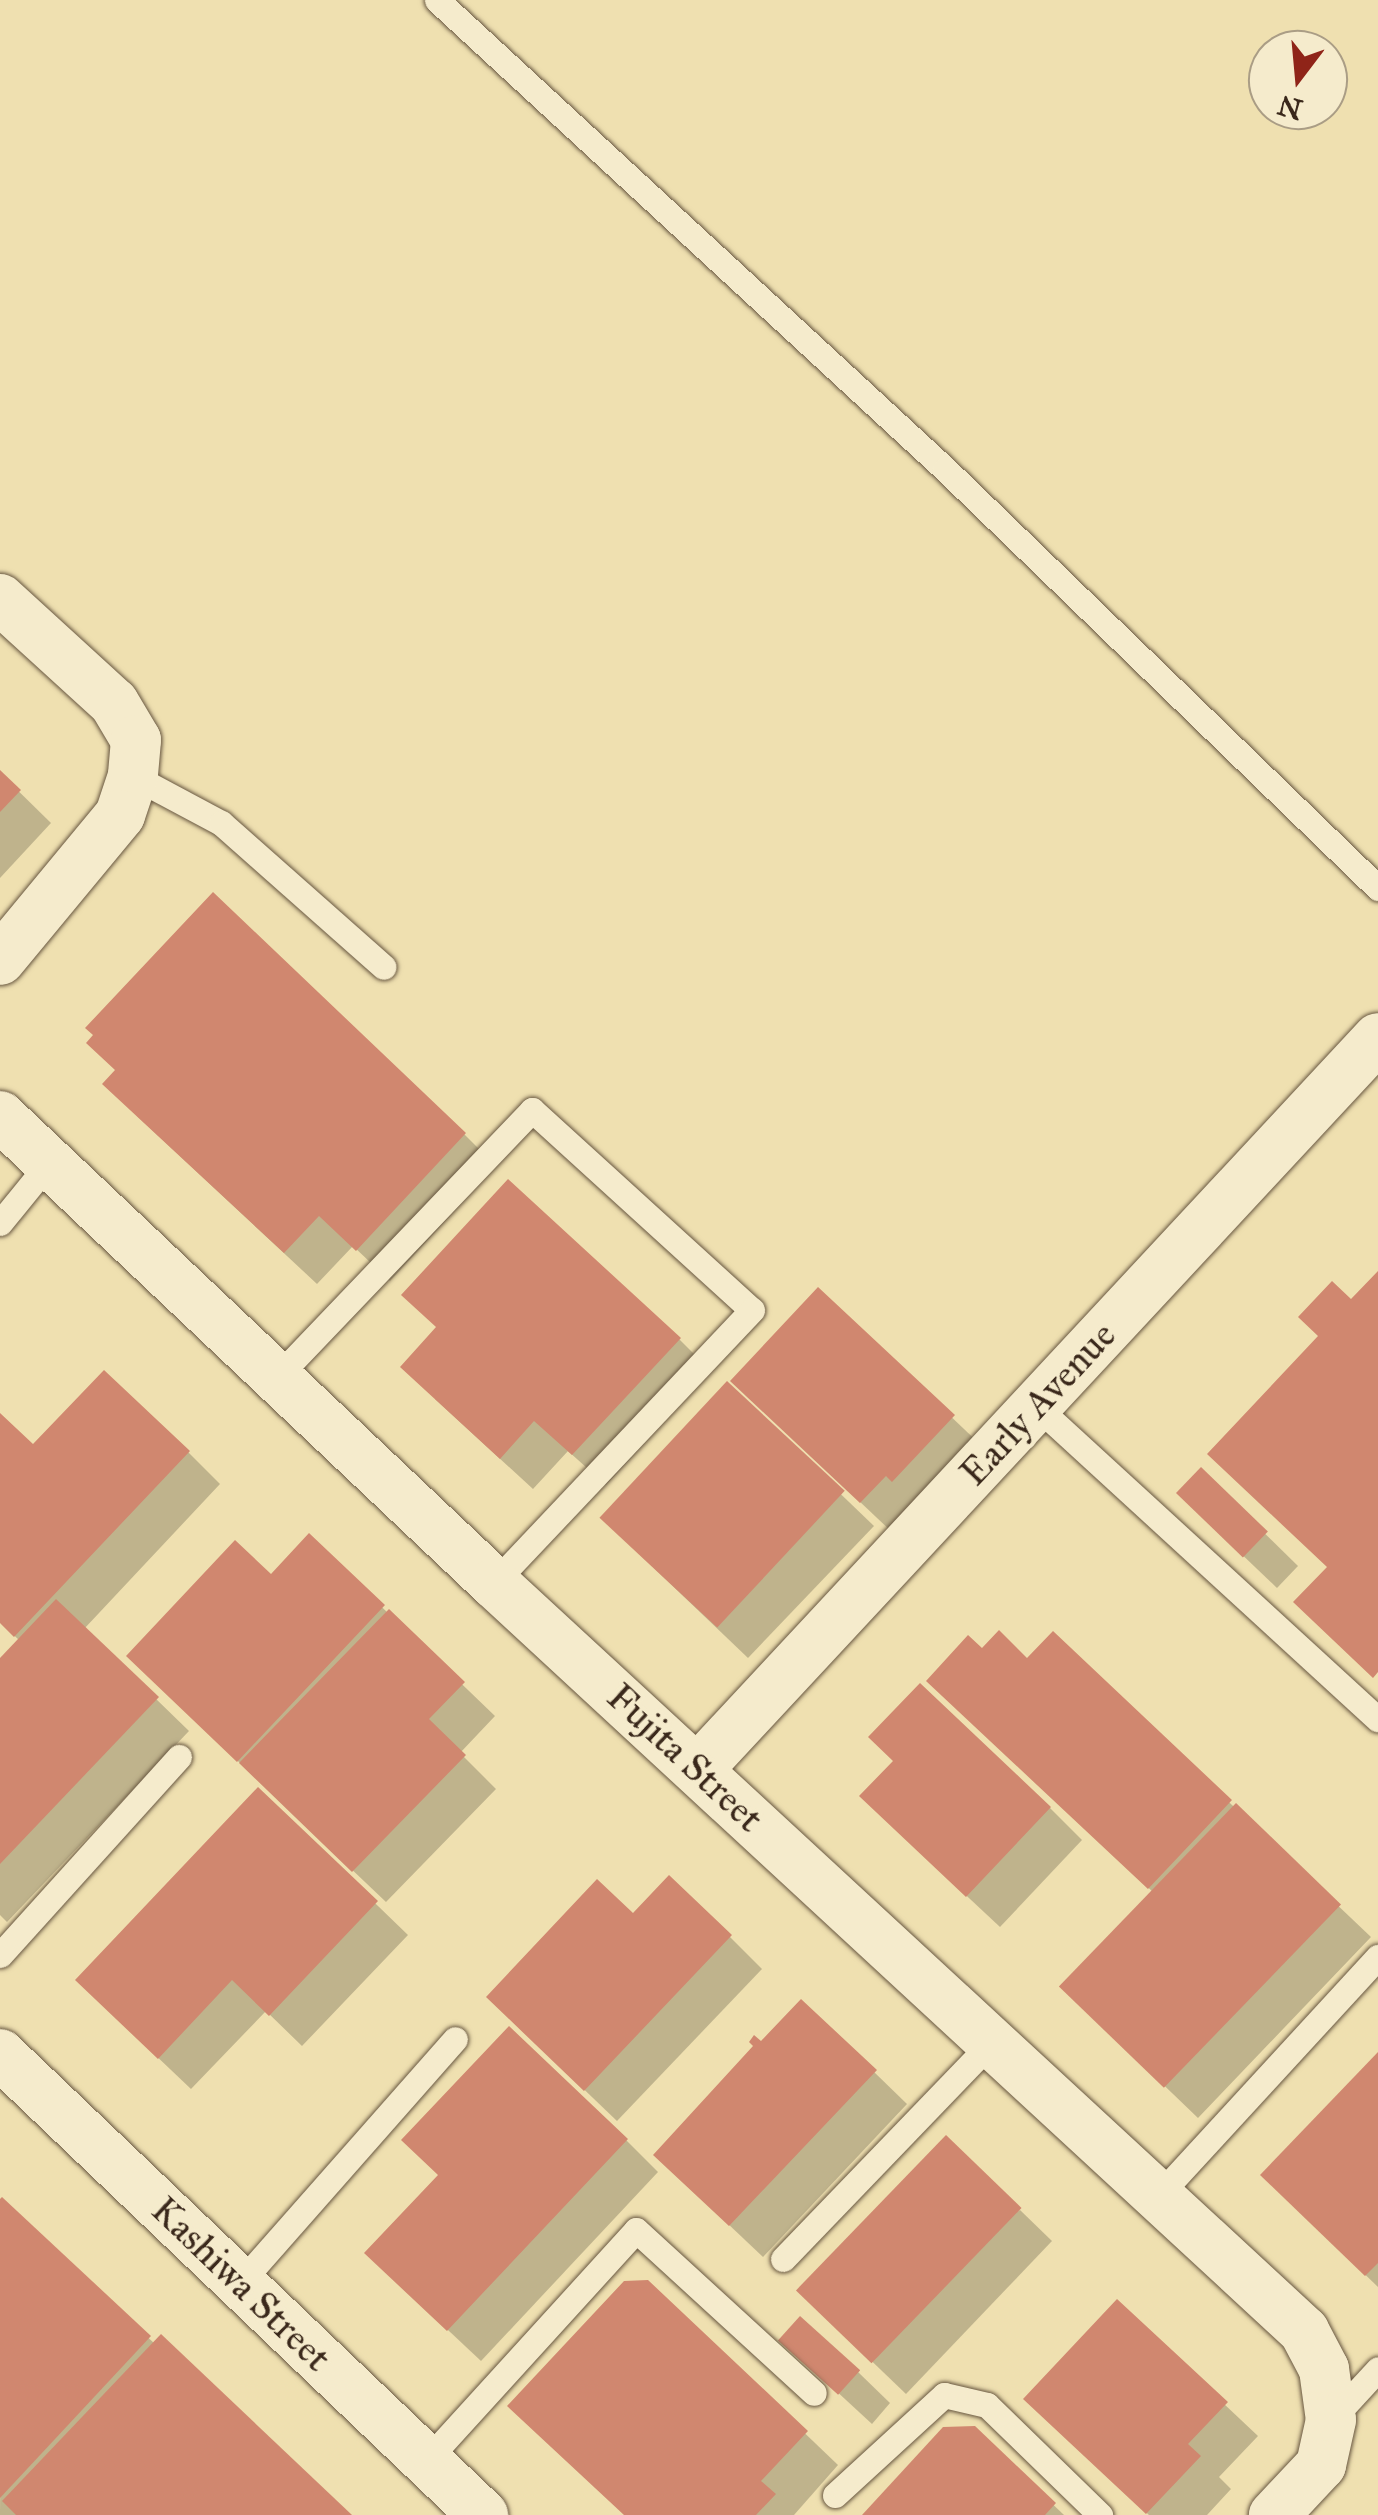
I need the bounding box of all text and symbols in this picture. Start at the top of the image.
north arrow [1248,30,1348,130]
text: N [1274,87,1306,127]
street label: Early Avenue [951,1313,1125,1495]
street label: Fujita Street [598,1674,772,1842]
street label: Kashiwa Street [142,2187,340,2381]

